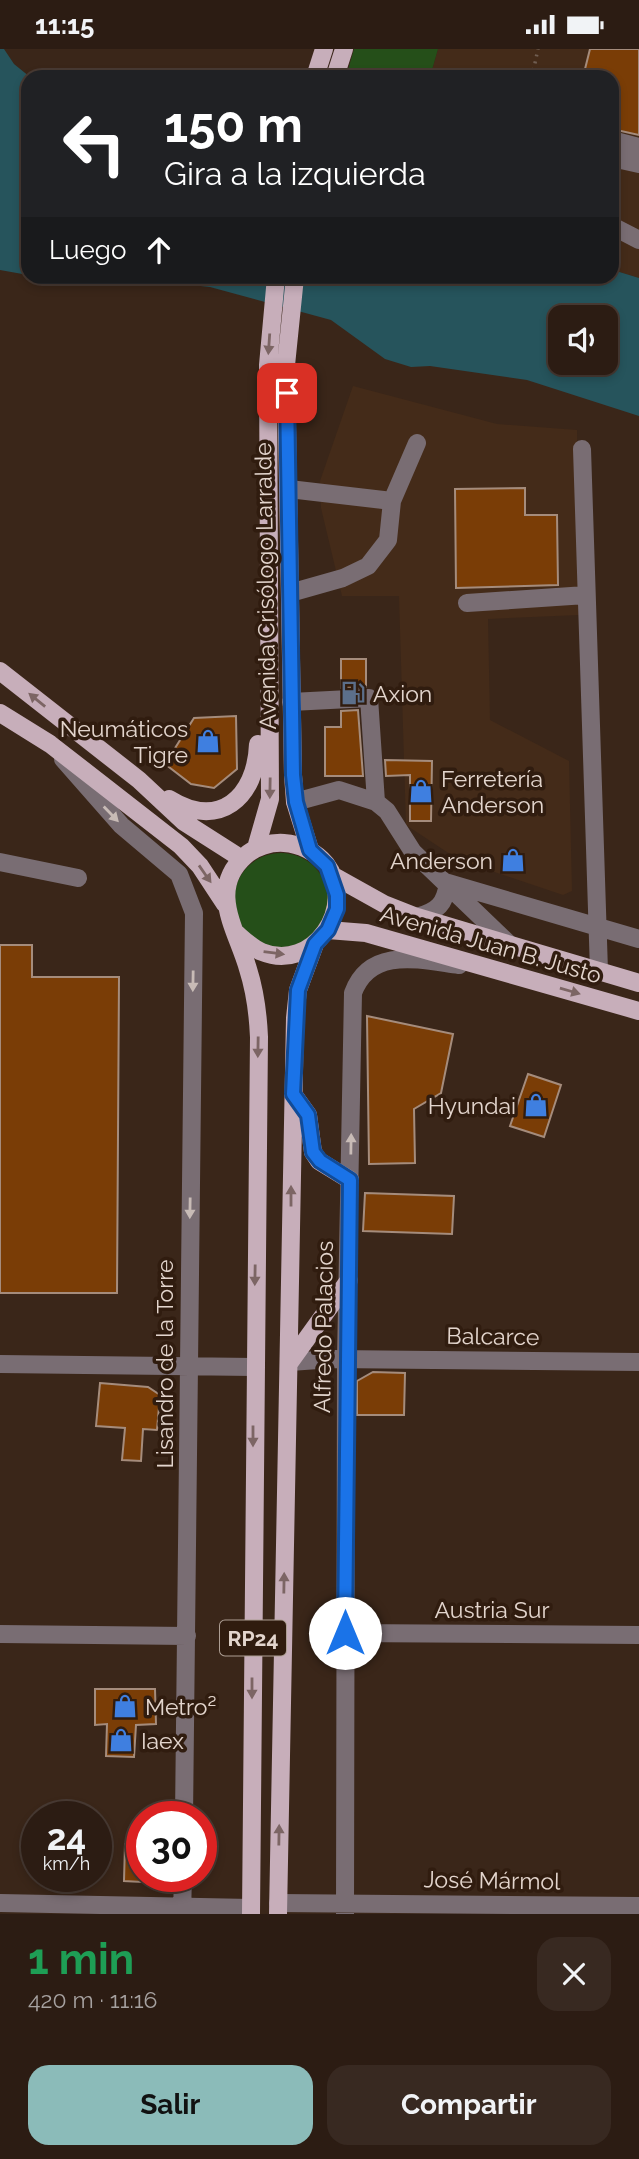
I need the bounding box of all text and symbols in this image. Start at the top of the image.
text: 11:15 [35,10,94,40]
text: 150 m [164,96,303,153]
icon: left [49,98,140,189]
text: Gira a la izquierda [164,155,426,192]
icon: ahead [140,231,178,269]
text: Luego [49,235,126,265]
map controls [548,305,618,375]
button: sound [548,305,618,375]
one-way arrow [263,334,274,356]
pin [257,363,317,423]
icon: arrive [268,374,306,412]
street label: Avenida Crisólogo Larralde [249,442,281,730]
fuel station icon: Axion [339,679,367,707]
place label: Axion [373,680,432,707]
one-way arrow [28,693,46,708]
place label: Neumáticos Tigre [60,715,188,768]
shop icon: Neumáticos Tigre [194,727,222,755]
place label: Ferretería Anderson [441,765,544,818]
one-way arrow [264,777,275,799]
shop icon: Ferretería Anderson [407,777,435,805]
one-way arrow [102,805,118,822]
shop icon: Anderson [499,846,527,874]
place label: Anderson [390,847,493,874]
one-way arrow [198,864,211,883]
street label: Avenida Juan B. Justo [377,899,605,989]
one-way arrow [263,948,285,959]
one-way arrow [187,970,199,992]
one-way arrow [560,986,581,996]
one-way arrow [252,1037,264,1059]
shop icon: Hyundai [522,1091,550,1119]
place label: Hyundai [428,1092,516,1119]
one-way arrow [345,1133,357,1155]
one-way arrow [285,1184,297,1206]
one-way arrow [184,1197,196,1219]
street label: Alfredo Palacios [308,1241,338,1413]
street label: Lisandro de la Torre [151,1259,178,1469]
one-way arrow [249,1264,261,1286]
street label: Balcarce [446,1322,540,1350]
one-way arrow [247,1425,259,1447]
one-way arrow [279,1571,290,1593]
position arrow [308,1596,382,1670]
street label: Austria Sur [435,1596,549,1623]
road number: RP24 [220,1621,286,1655]
one-way arrow [247,1677,258,1699]
shop icon: Metro² [111,1692,139,1720]
place label: Metro² [145,1693,216,1720]
shop icon: Iaex [107,1726,135,1754]
place label: Iaex [141,1727,184,1754]
speed limit sign: 30 [126,1801,217,1892]
text: 24 [47,1817,86,1858]
one-way arrow [273,1823,285,1845]
text: km/h [43,1853,90,1874]
street label: José Mármol [423,1865,561,1895]
text: 1 min [28,1935,134,1984]
button: close [537,1937,611,2011]
text: 420 m · 11:16 [28,1986,157,2013]
button: Salir [28,2065,313,2145]
button: Compartir [327,2065,611,2145]

